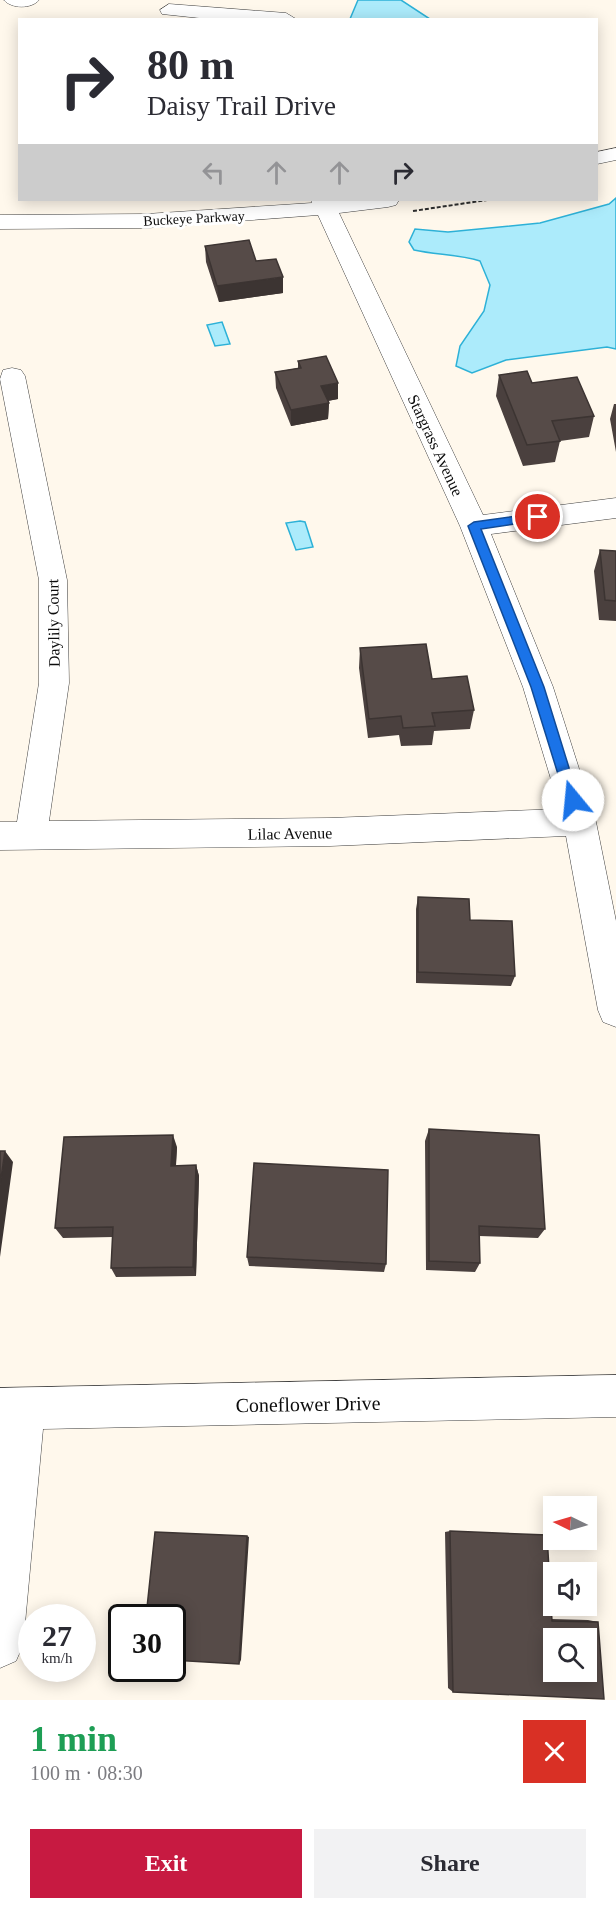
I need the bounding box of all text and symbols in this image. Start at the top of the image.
icon: right [48,42,126,120]
text: 80 m [147,42,235,88]
text: Daisy Trail Drive [147,91,336,121]
icon: left [197,156,230,189]
icon: ahead [260,156,293,189]
icon: ahead [323,156,356,189]
icon: right [386,156,419,189]
street label: Buckeye Parkway [143,208,245,229]
street label: Stargrass Avenue [404,392,467,499]
pin [512,491,563,542]
icon: arrive [521,500,554,533]
street label: Daylily Court [44,578,64,667]
position arrow [541,768,605,832]
street label: Lilac Avenue [248,824,332,843]
street label: Coneflower Drive [235,1392,381,1416]
north arrow [543,1496,597,1550]
map controls [543,1496,597,1682]
button: sound [543,1562,597,1616]
speed limit sign: 30 [108,1604,186,1682]
text: 27 [42,1619,72,1652]
button: search [543,1628,597,1682]
text: km/h [42,1650,72,1666]
text: 1 min [30,1719,117,1759]
button: close [523,1720,586,1783]
text: 100 m · 08:30 [30,1762,143,1784]
button: Exit [30,1829,302,1898]
button: Share [314,1829,586,1898]

